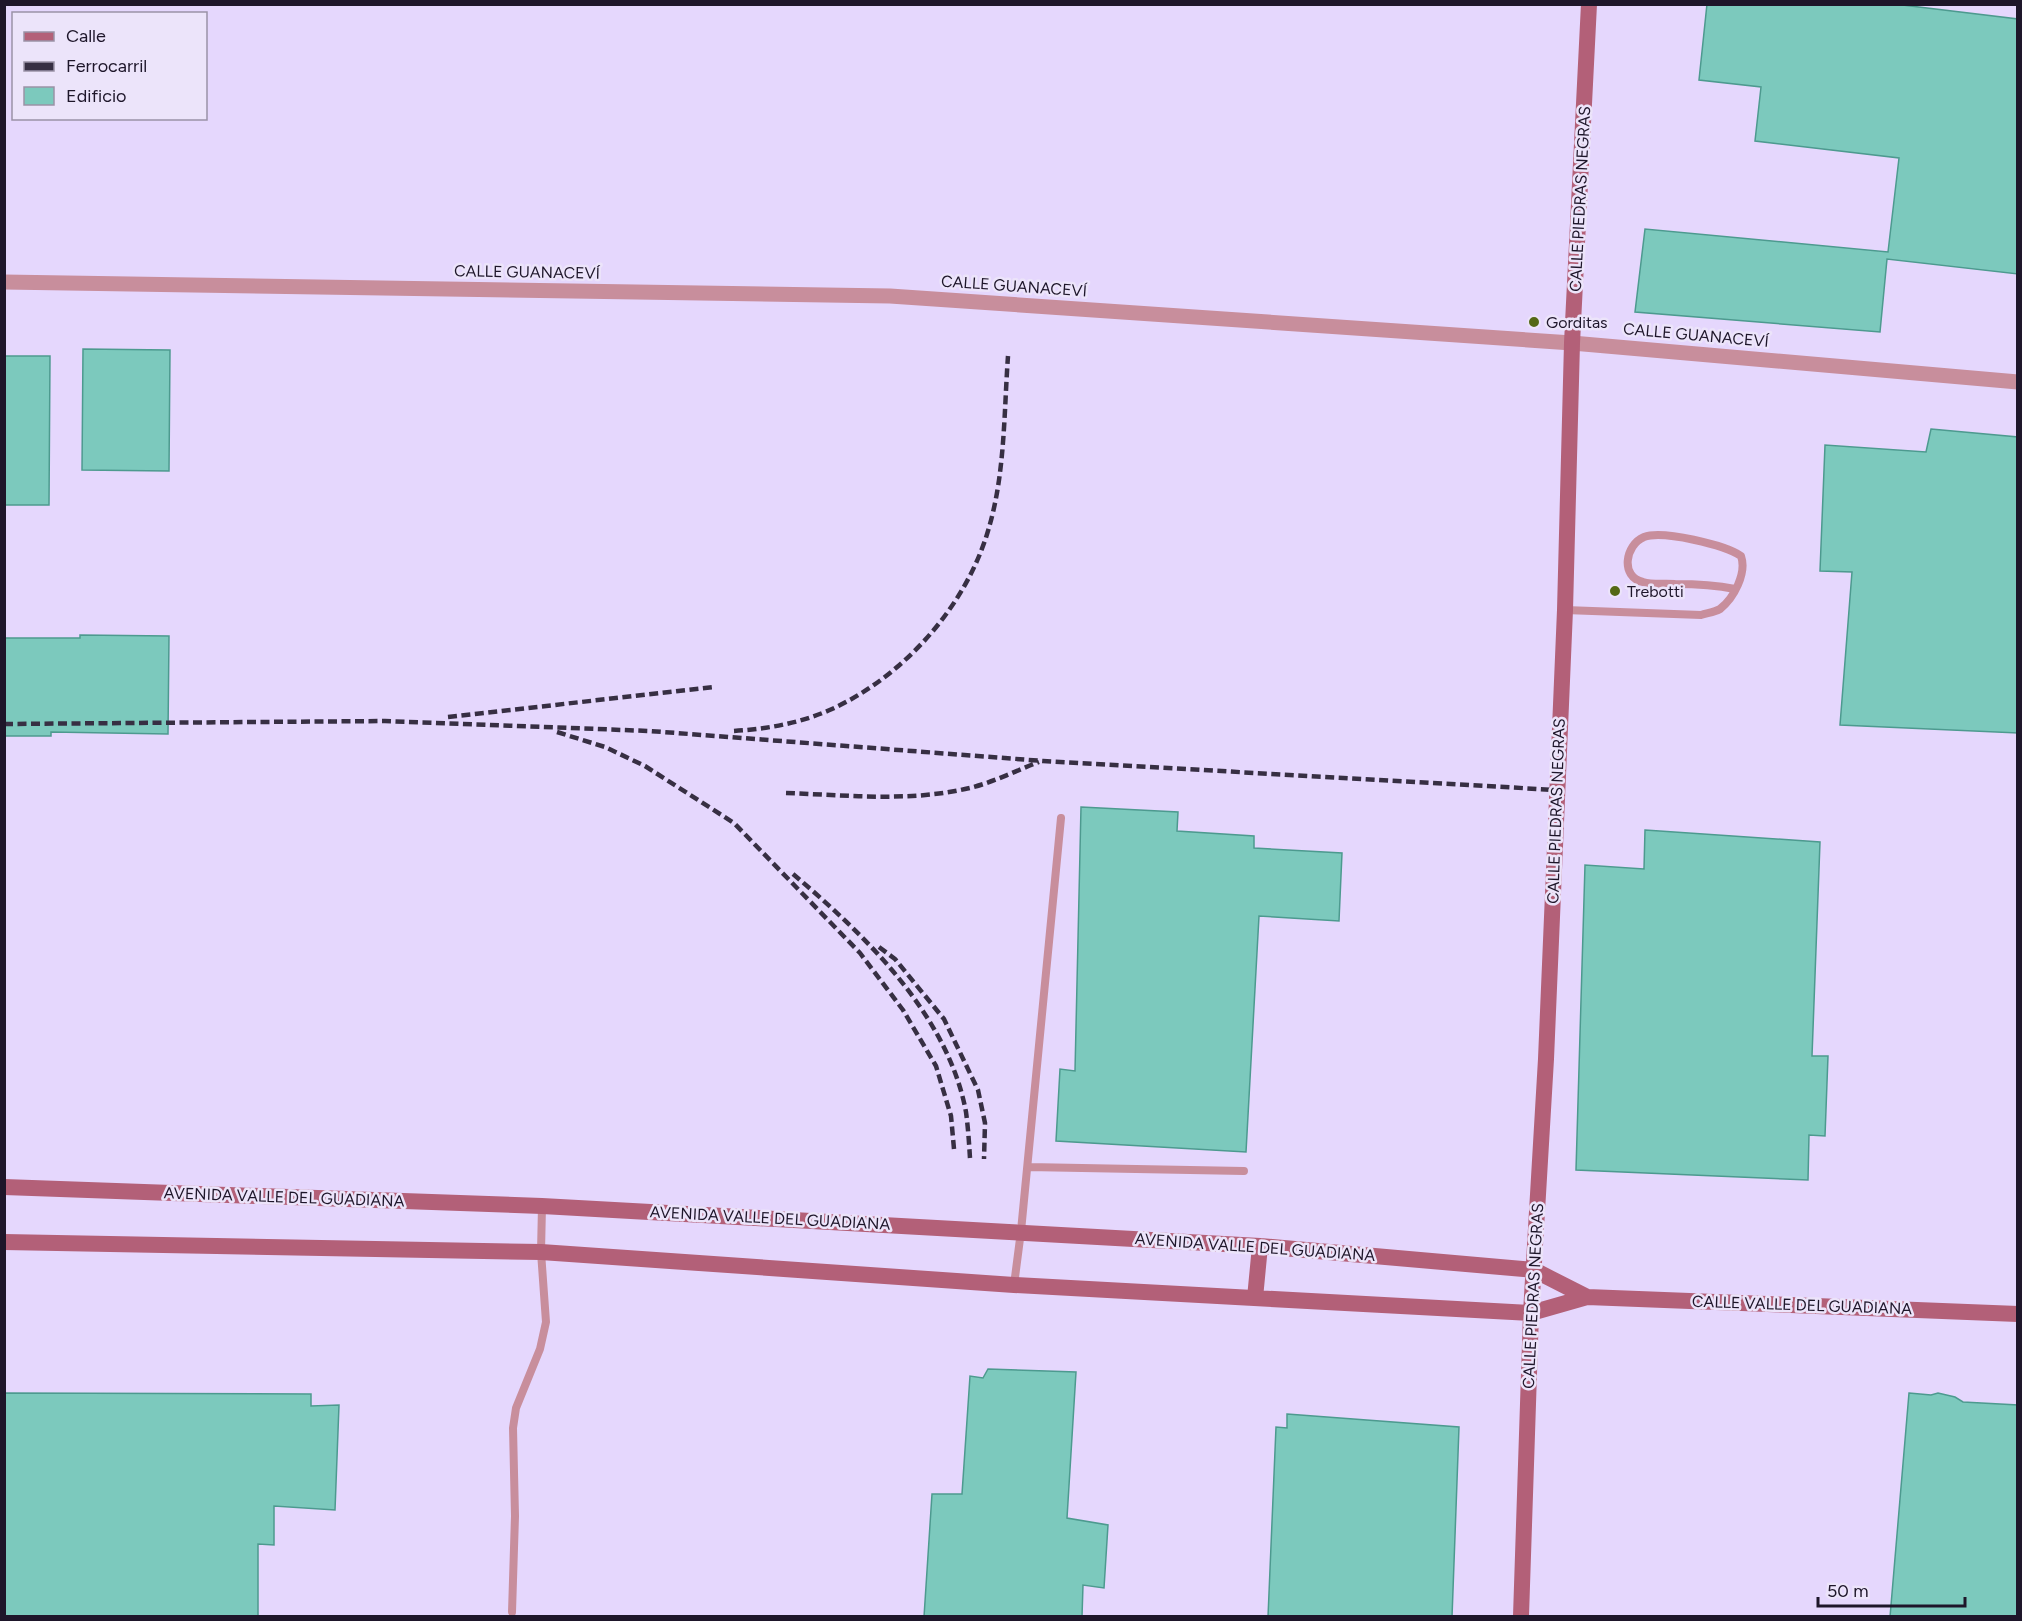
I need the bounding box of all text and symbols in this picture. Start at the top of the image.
legend [12,12,207,120]
text: Calle [66,25,106,47]
text: Ferrocarril [66,55,147,77]
text: Edificio [66,85,127,107]
street label: CALLE PIEDRAS NEGRAS [1566,106,1594,292]
street label: CALLE GUANACEVÍ [454,261,601,283]
street label: CALLE GUANACEVÍ [940,271,1088,301]
place label: Gorditas [1546,313,1608,332]
marker: Gorditas [1527,315,1541,329]
street label: CALLE GUANACEVÍ [1622,319,1770,351]
place label: Trebotti [1627,582,1684,601]
marker: Trebotti [1608,584,1622,598]
street label: CALLE PIEDRAS NEGRAS [1543,718,1569,904]
street label: AVENIDA VALLE DEL GUADIANA [163,1183,405,1211]
street label: AVENIDA VALLE DEL GUADIANA [649,1202,891,1234]
street label: CALLE PIEDRAS NEGRAS [1519,1203,1547,1389]
street label: AVENIDA VALLE DEL GUADIANA [1134,1229,1376,1265]
street label: CALLE VALLE DEL GUADIANA [1692,1292,1913,1318]
scale bar [1818,1570,1965,1608]
text: 50 m [1827,1580,1869,1602]

